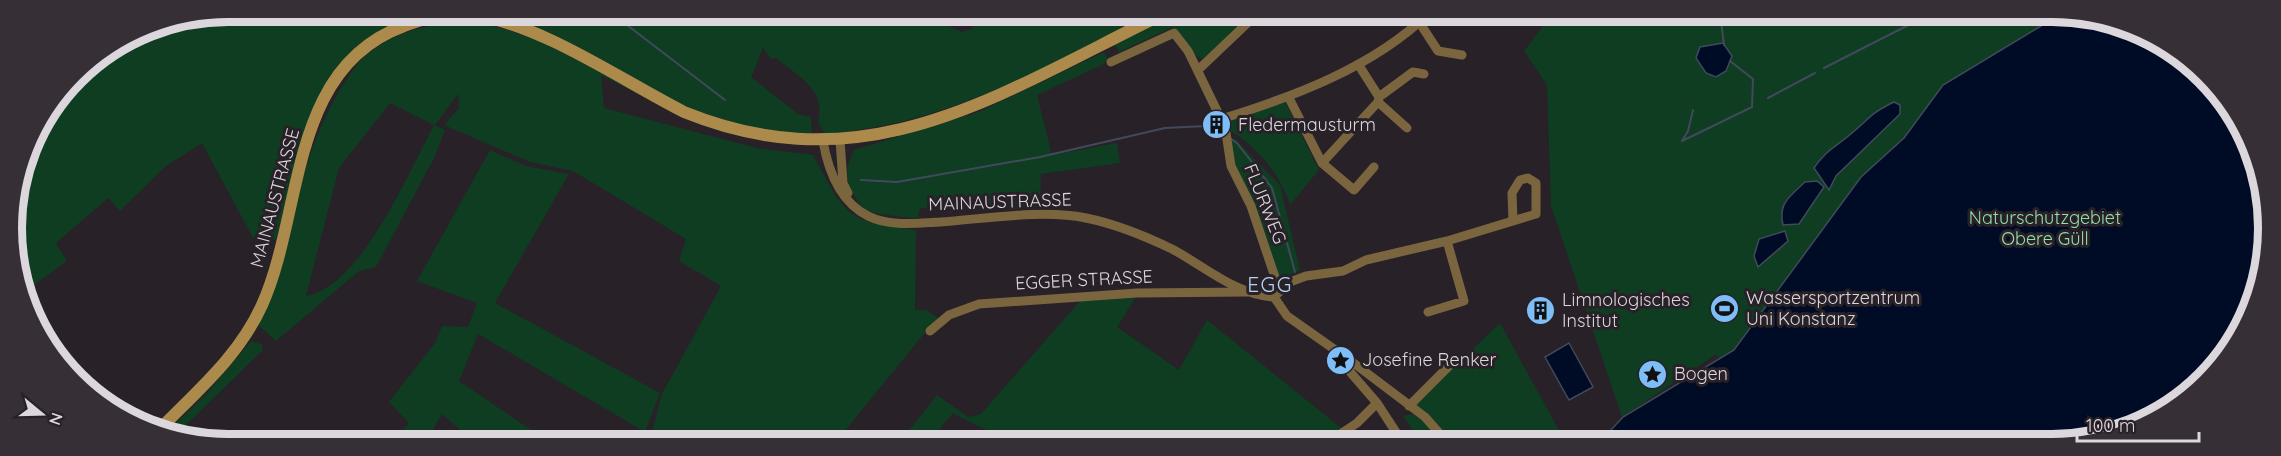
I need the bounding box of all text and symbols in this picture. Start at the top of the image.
building icon: Fledermausturm [1201,109,1233,141]
place label: Fledermausturm [1238,113,1376,136]
street label: MAINAUSTRASSE [245,126,304,270]
street label: FLURWEG [1239,160,1292,247]
street label: MAINAUSTRASSE [928,188,1072,215]
park label: Naturschutzgebiet Obere Güll [1969,206,2121,250]
street label: EGGER STRASSE [1015,264,1153,295]
district label: EGG [1247,271,1293,297]
place label: Wassersportzentrum Uni Konstanz [1746,286,1920,330]
place label: Limnologisches Institut [1562,288,1690,332]
sports icon: Wassersportzentrum Uni Konstanz [1709,292,1741,324]
building icon: Limnologisches Institut [1525,294,1557,326]
place icon: Josefine Renker [1325,344,1357,376]
place label: Josefine Renker [1362,348,1497,371]
place icon: Bogen [1637,358,1669,390]
place label: Bogen [1674,362,1728,385]
north arrow [12,384,72,444]
scale bar [2077,405,2198,443]
text: N [45,410,68,428]
text: 100 m [2086,414,2135,437]

